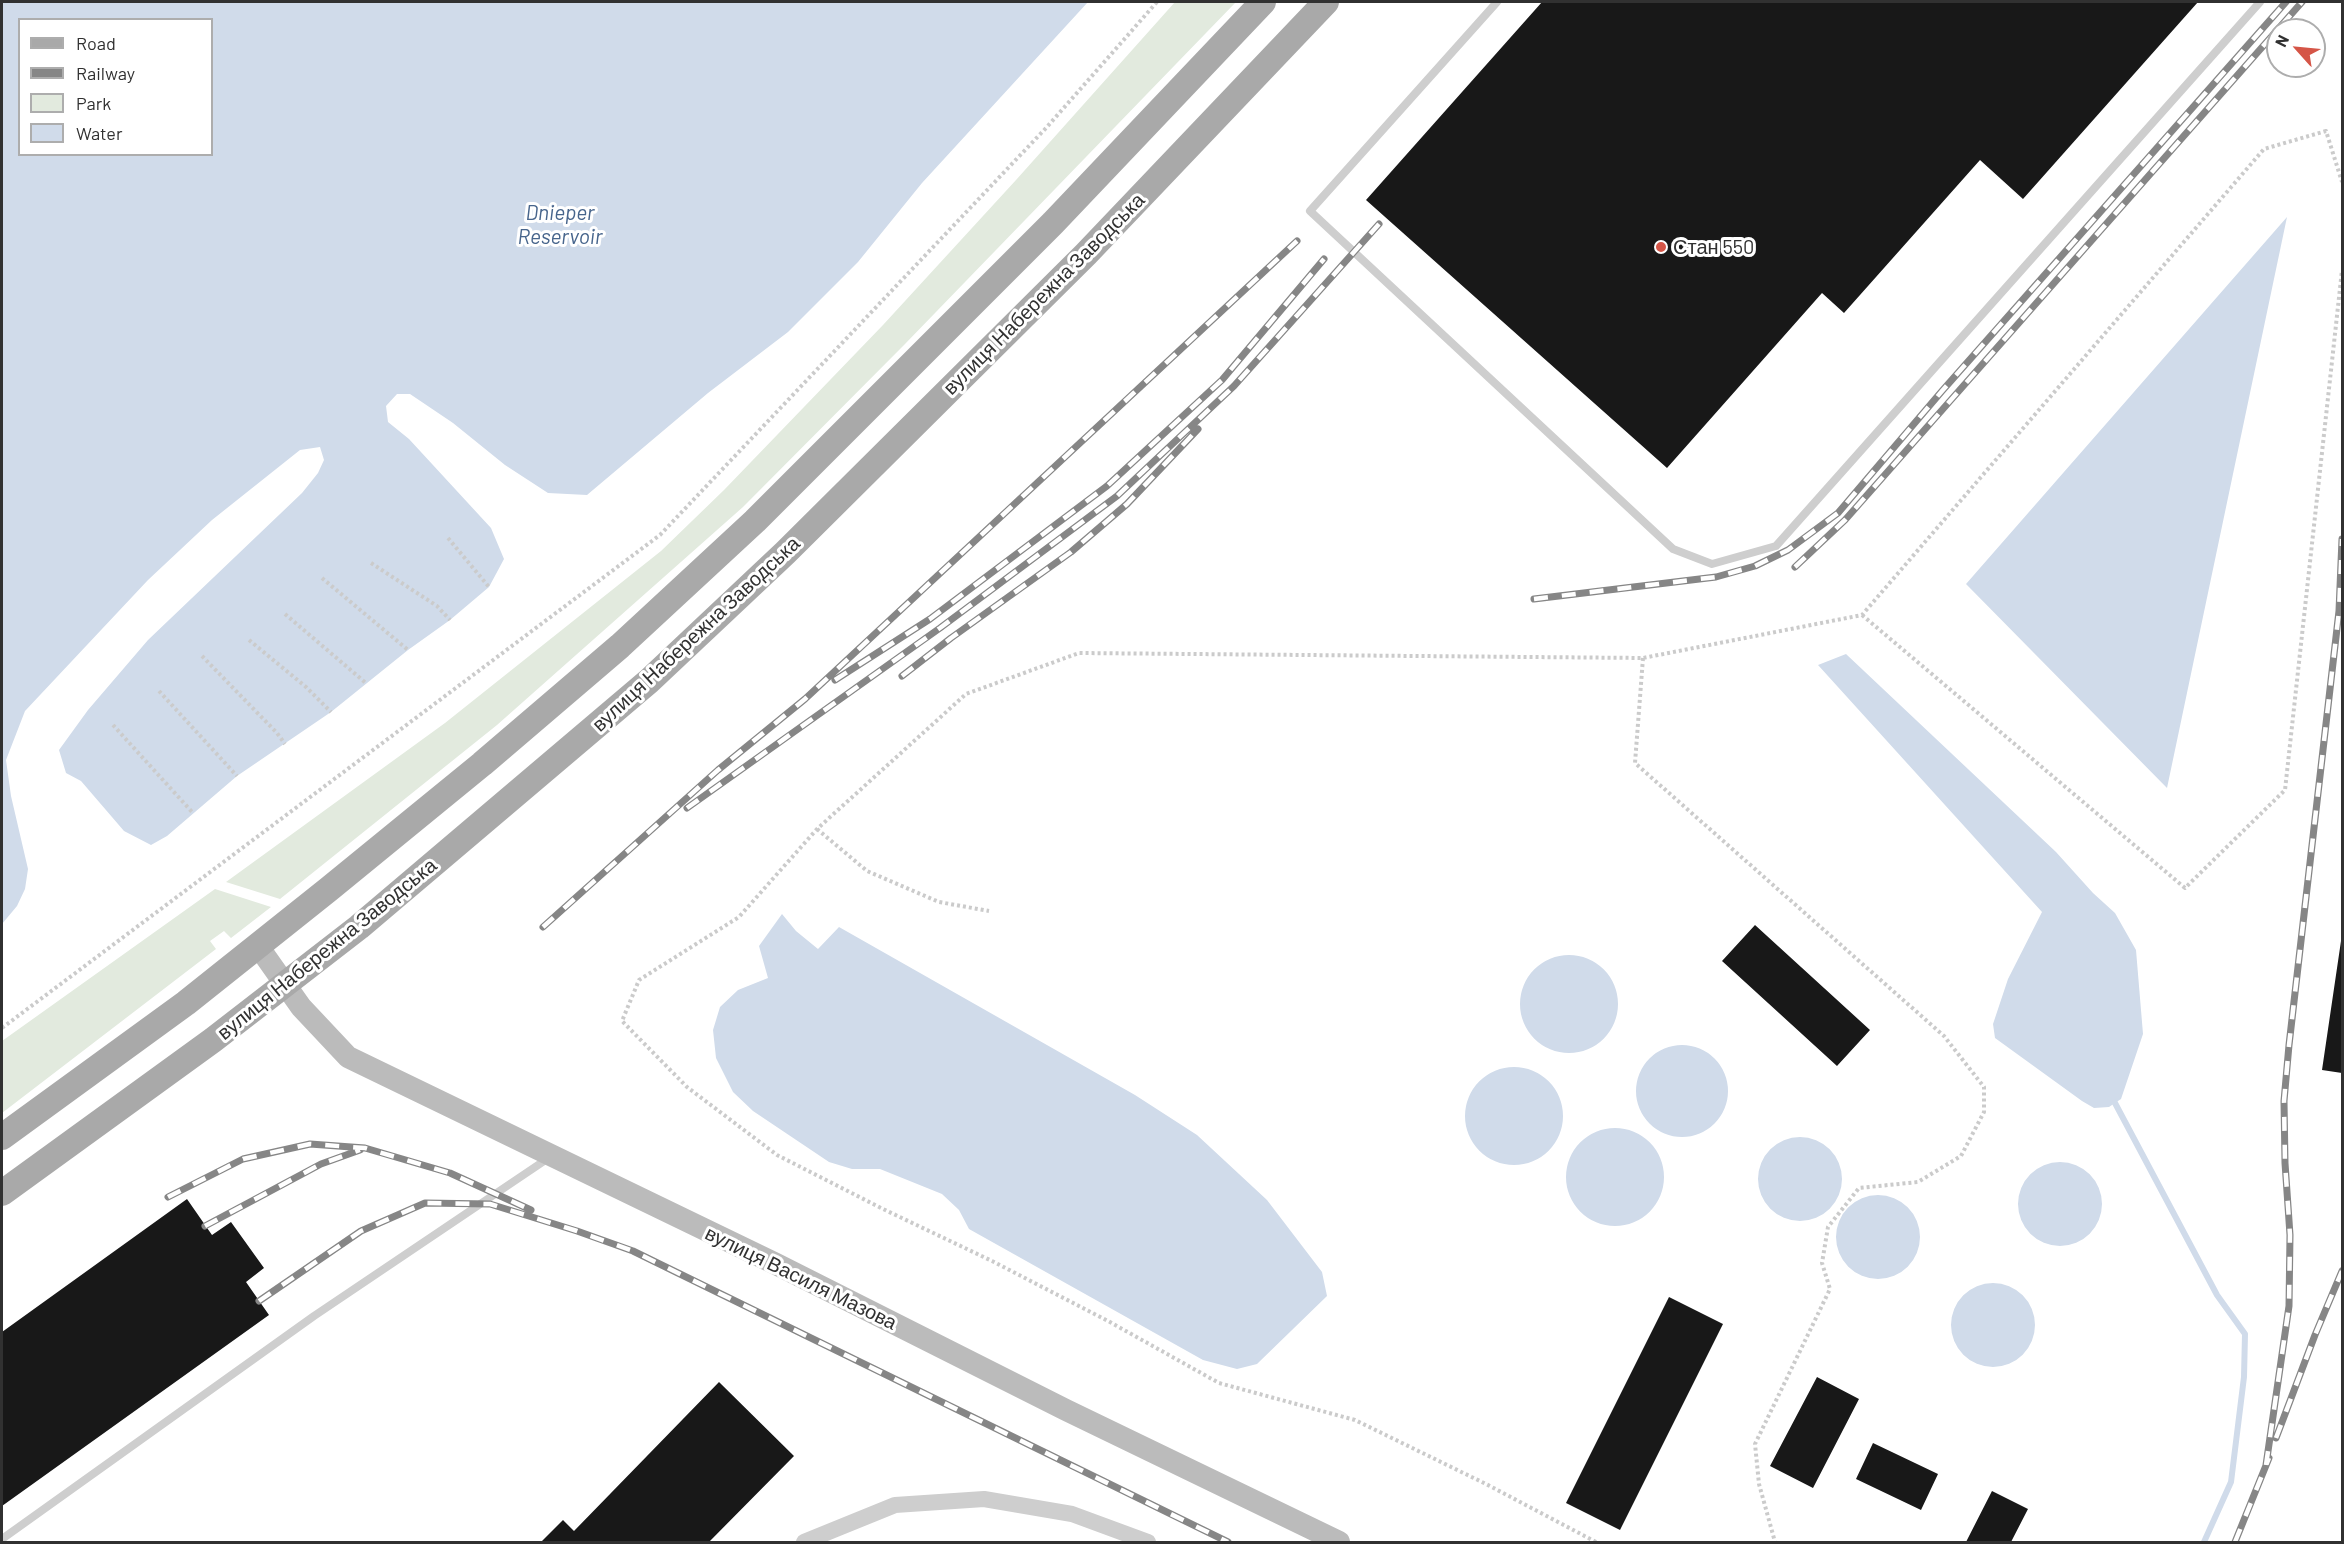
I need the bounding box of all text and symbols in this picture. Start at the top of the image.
legend [18,18,213,156]
north arrow [2266,18,2326,78]
text: N [2270,31,2292,50]
text: Road [76,32,116,54]
text: Railway [76,62,135,84]
text: Park [76,92,111,114]
text: Water [76,122,123,144]
street label: вулиця Набережна Заводська [938,188,1150,400]
water label: Dnieper Reservoir [518,200,602,250]
place label: Стан 550 [1673,235,1754,259]
marker: Стан 550 [1654,240,1668,254]
street label: вулиця Набережна Заводська [587,531,805,737]
street label: вулиця Набережна Заводська [213,853,441,1045]
street label: вулиця Василя Мазова [701,1221,901,1335]

